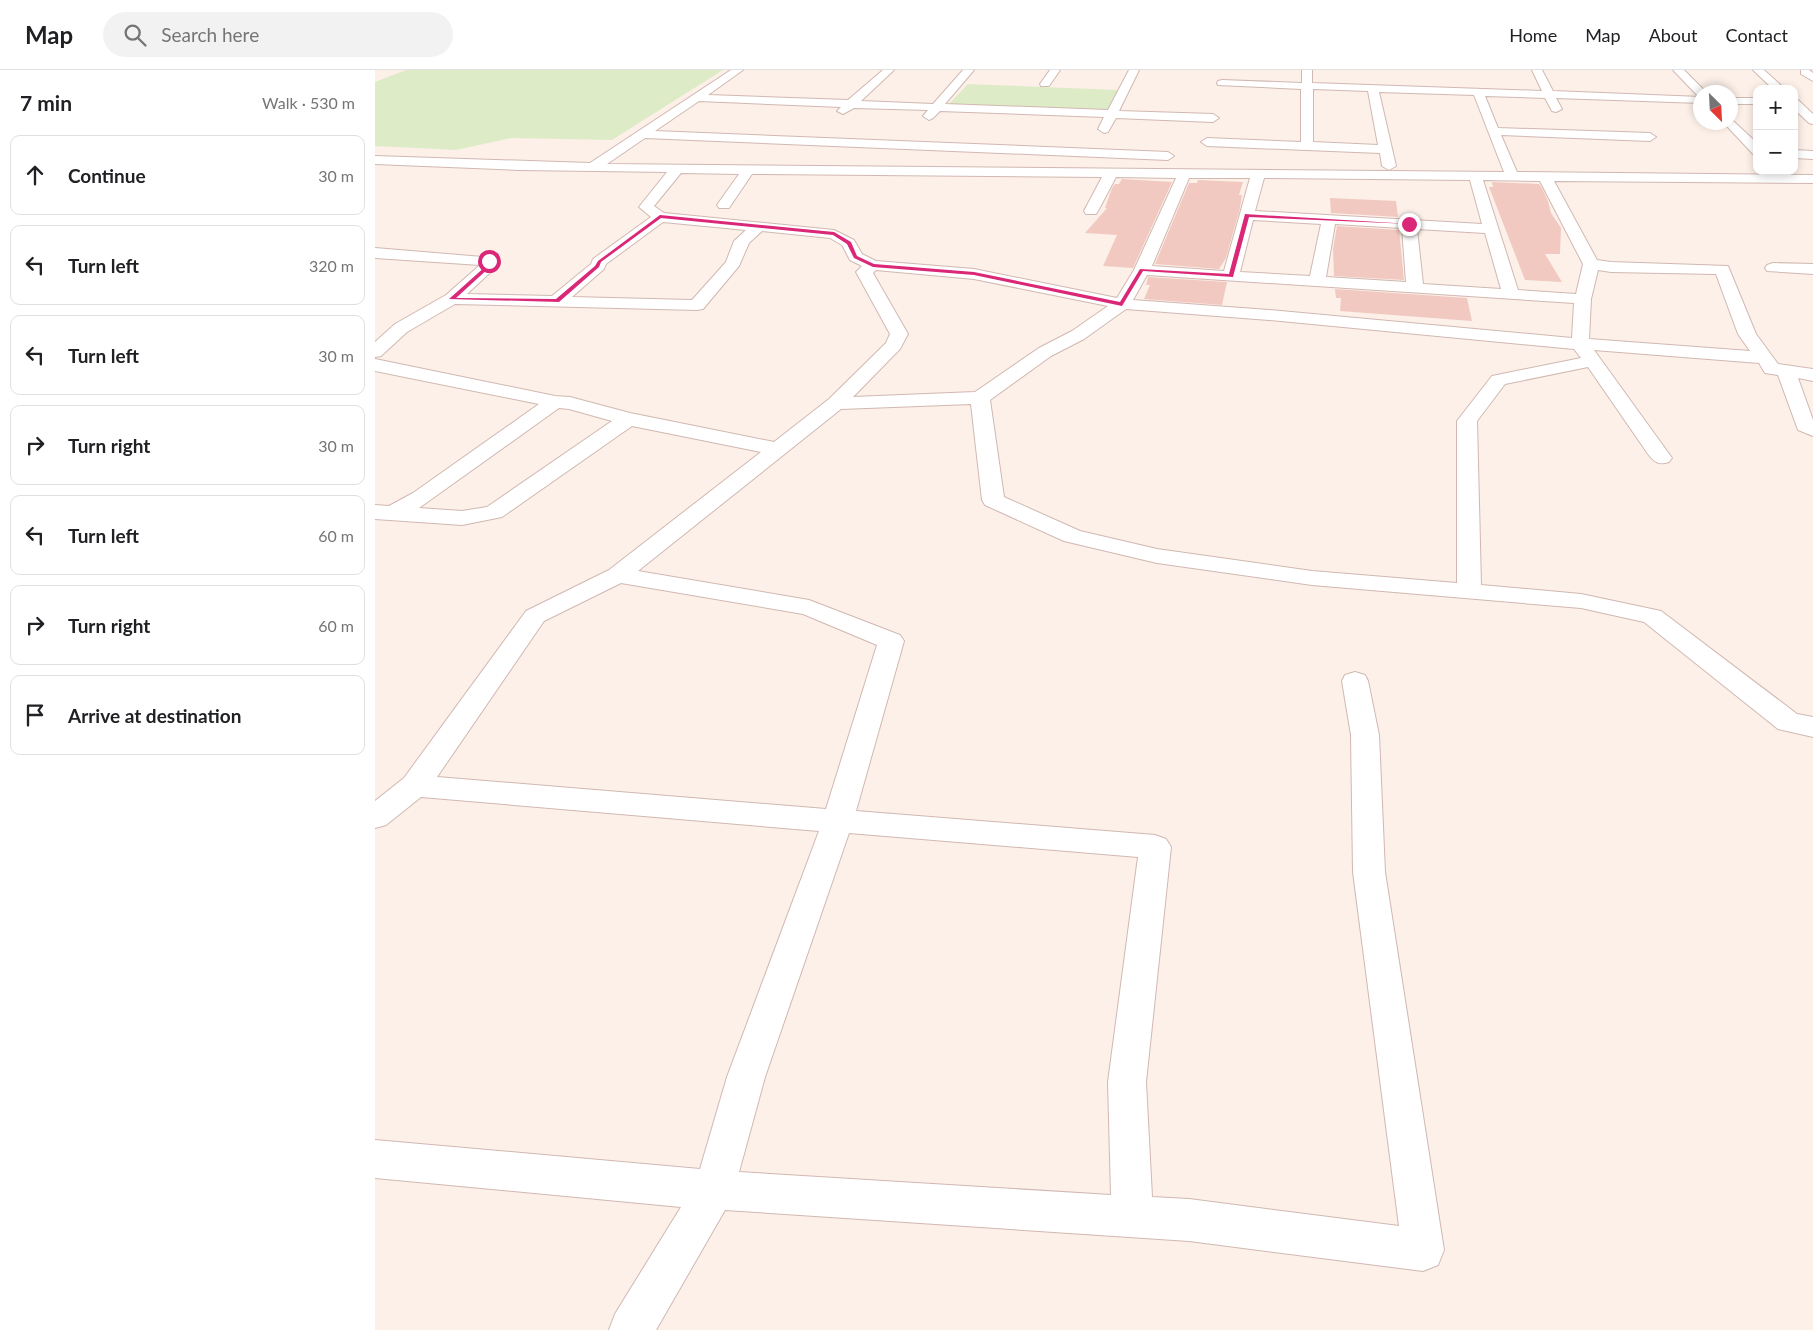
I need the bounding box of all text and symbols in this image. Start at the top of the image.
search box [103,12,453,57]
text: Map [25,20,73,49]
icon: search [121,21,149,49]
text: Search here [161,23,259,46]
text: Home [1509,24,1557,46]
text: Map [1585,24,1621,46]
text: About [1649,24,1698,46]
text: Contact [1726,24,1788,46]
north arrow [1693,85,1738,130]
map controls [1753,85,1798,175]
button: + [1753,85,1798,130]
text: 7 min [20,90,72,115]
text: Walk · 530 m [262,93,355,112]
button: − [1753,130,1798,175]
icon: ahead [21,161,49,189]
text: Continue [68,164,146,187]
text: 30 m [318,166,354,185]
route end [1398,213,1421,236]
route start [478,250,501,273]
icon: left [21,251,49,279]
text: Turn left [68,254,139,277]
text: 320 m [309,256,354,275]
icon: left [21,341,49,369]
text: Turn left [68,344,139,367]
text: 30 m [318,346,354,365]
icon: right [21,431,49,459]
text: Turn right [68,434,150,457]
text: 30 m [318,436,354,455]
icon: left [21,521,49,549]
text: Turn left [68,524,139,547]
text: 60 m [318,526,354,545]
icon: right [21,611,49,639]
text: Turn right [68,614,150,637]
text: 60 m [318,616,354,635]
icon: arrive [21,701,49,729]
text: Arrive at destination [68,704,241,727]

